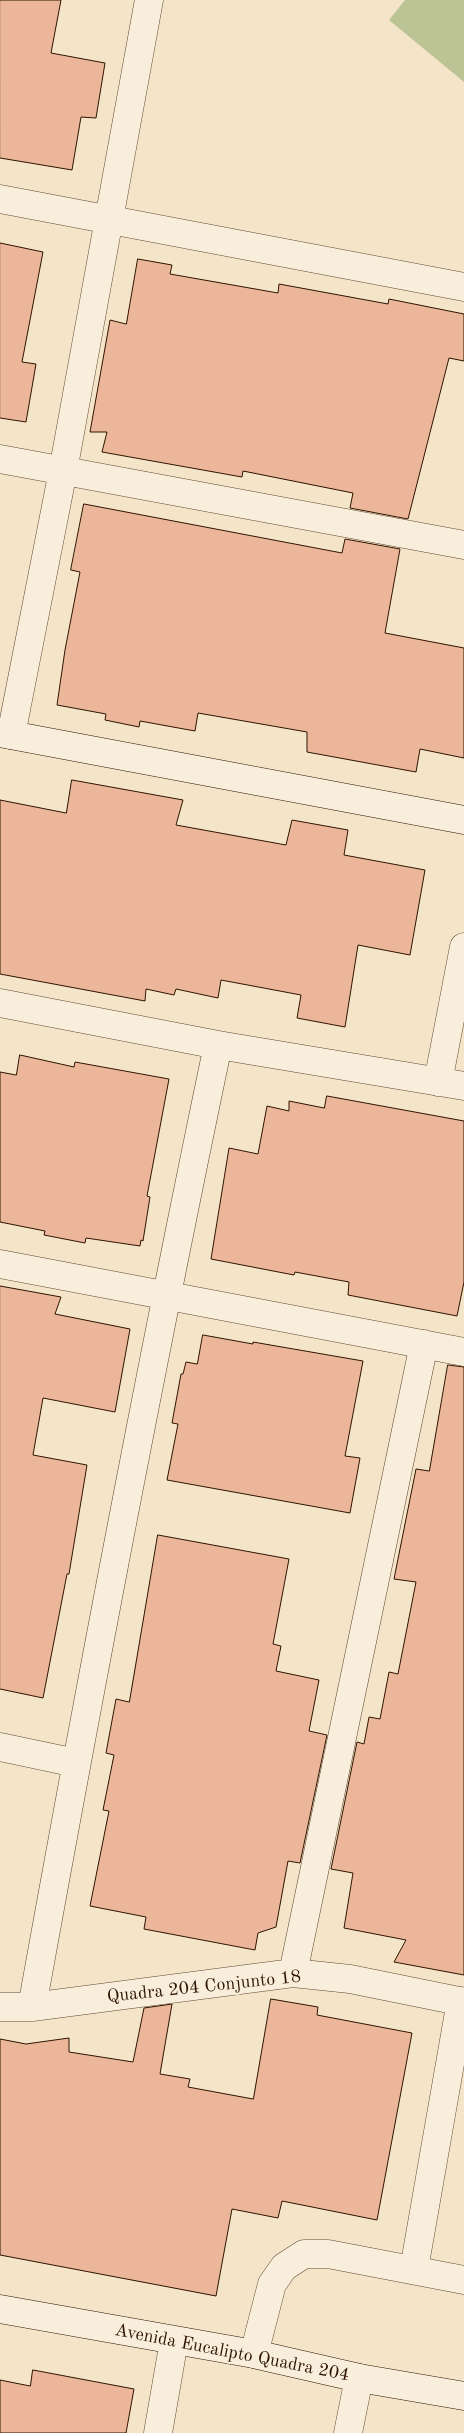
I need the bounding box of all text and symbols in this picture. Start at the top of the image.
street label: Quadra 204 Conjunto 18 [106,1966,302,2008]
street label: Avenida Eucalipto Quadra 204 [113,2320,351,2386]

